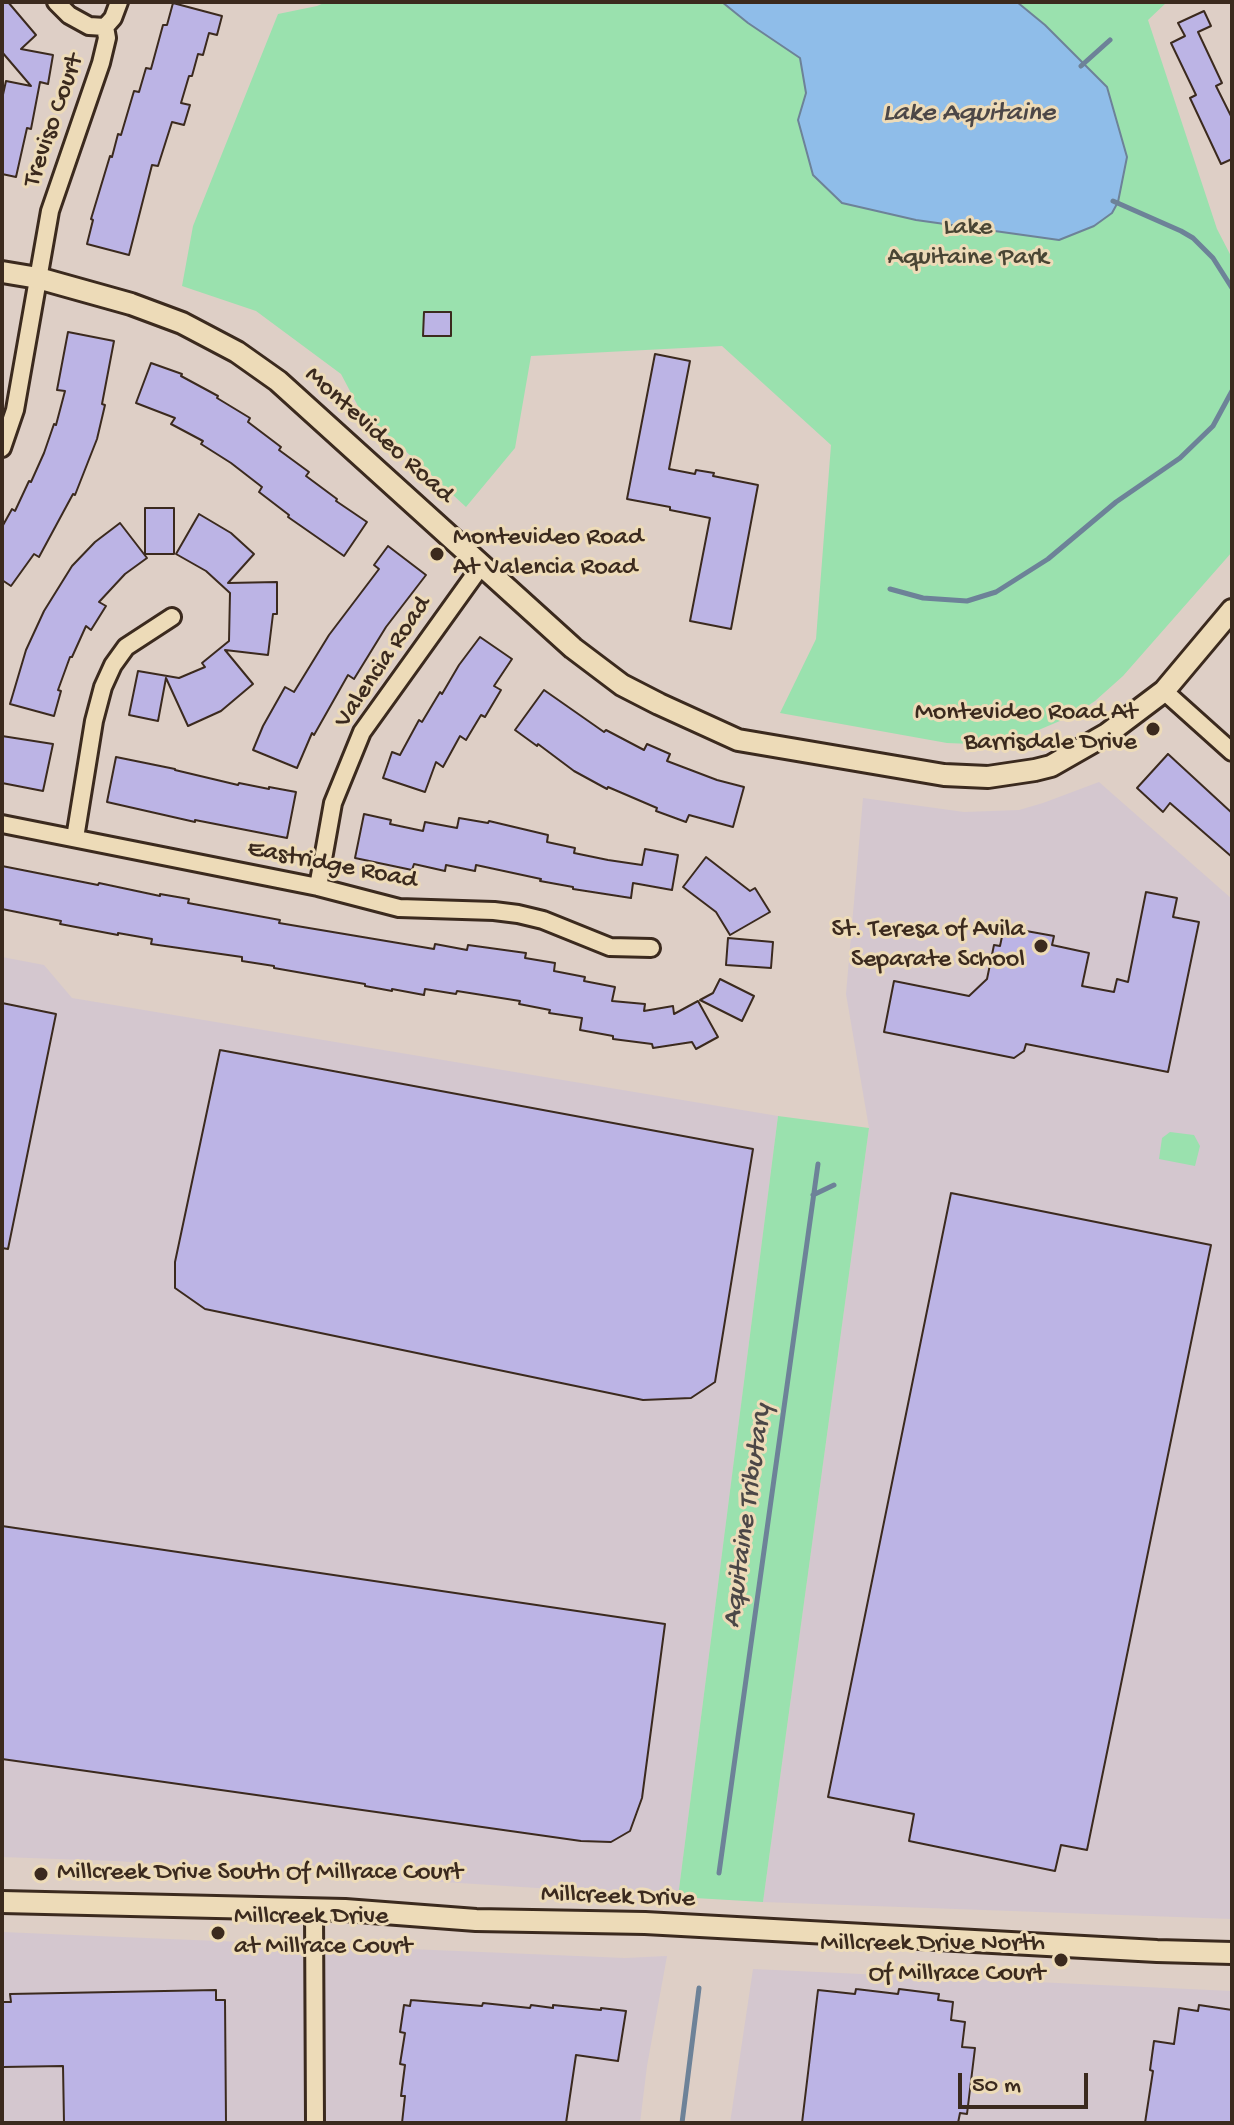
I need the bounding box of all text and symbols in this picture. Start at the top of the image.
street label: Treviso Court [18,50,92,192]
water label: Lake Aquitaine [883,98,1055,132]
park label: Lake Aquitaine Park [888,213,1048,274]
street label: Montevideo Road [297,361,459,511]
place label: Montevideo Road At Valencia Road [453,523,643,584]
marker: Montevideo Road At Valencia Road [428,545,446,563]
street label: Valencia Road [329,591,439,735]
place label: Montevideo Road At Barrisdale Drive [915,698,1137,760]
marker: Montevideo Road At Barrisdale Drive [1144,720,1162,738]
street label: Eastridge Road [245,834,419,898]
place label: St. Teresa of Avila Separate School [832,915,1025,976]
marker: St. Teresa of Avila Separate School [1032,937,1050,955]
water label: Aquitaine Tributary [717,1402,781,1630]
place label: Millcreek Drive South Of Millrace Court [57,1858,463,1890]
marker: Millcreek Drive South Of Millrace Court [32,1865,50,1883]
street label: Millcreek Drive [540,1880,696,1916]
place label: Millcreek Drive at Millrace Court [234,1902,412,1964]
marker: Millcreek Drive at Millrace Court [209,1924,227,1942]
place label: Millcreek Drive North Of Millrace Court [820,1929,1045,1990]
marker: Millcreek Drive North Of Millrace Court [1052,1951,1070,1969]
scale bar [962,2057,1092,2107]
text: 50 m [972,2072,1021,2101]

